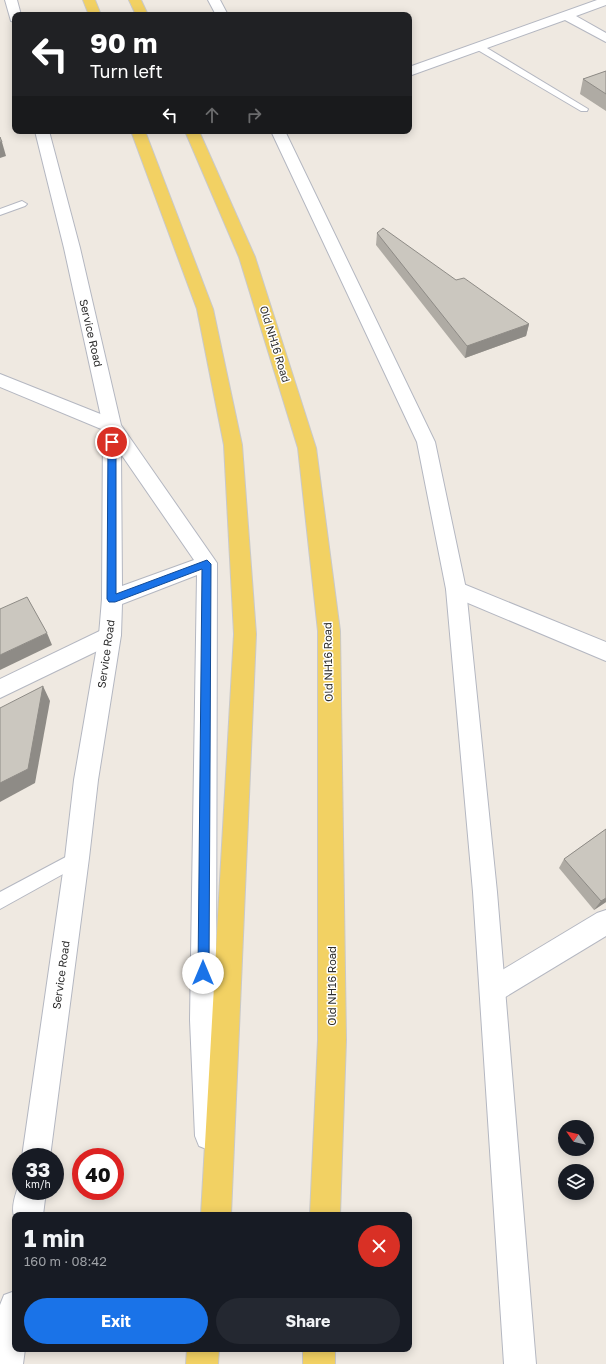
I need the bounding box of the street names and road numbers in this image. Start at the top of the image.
street label: Service Road [77,298,106,368]
street label: Old NH16 Road [258,304,293,384]
street label: Service Road [94,619,117,689]
street label: Old NH16 Road [320,622,335,702]
street label: Service Road [49,940,72,1010]
street label: Old NH16 Road [325,946,338,1026]

